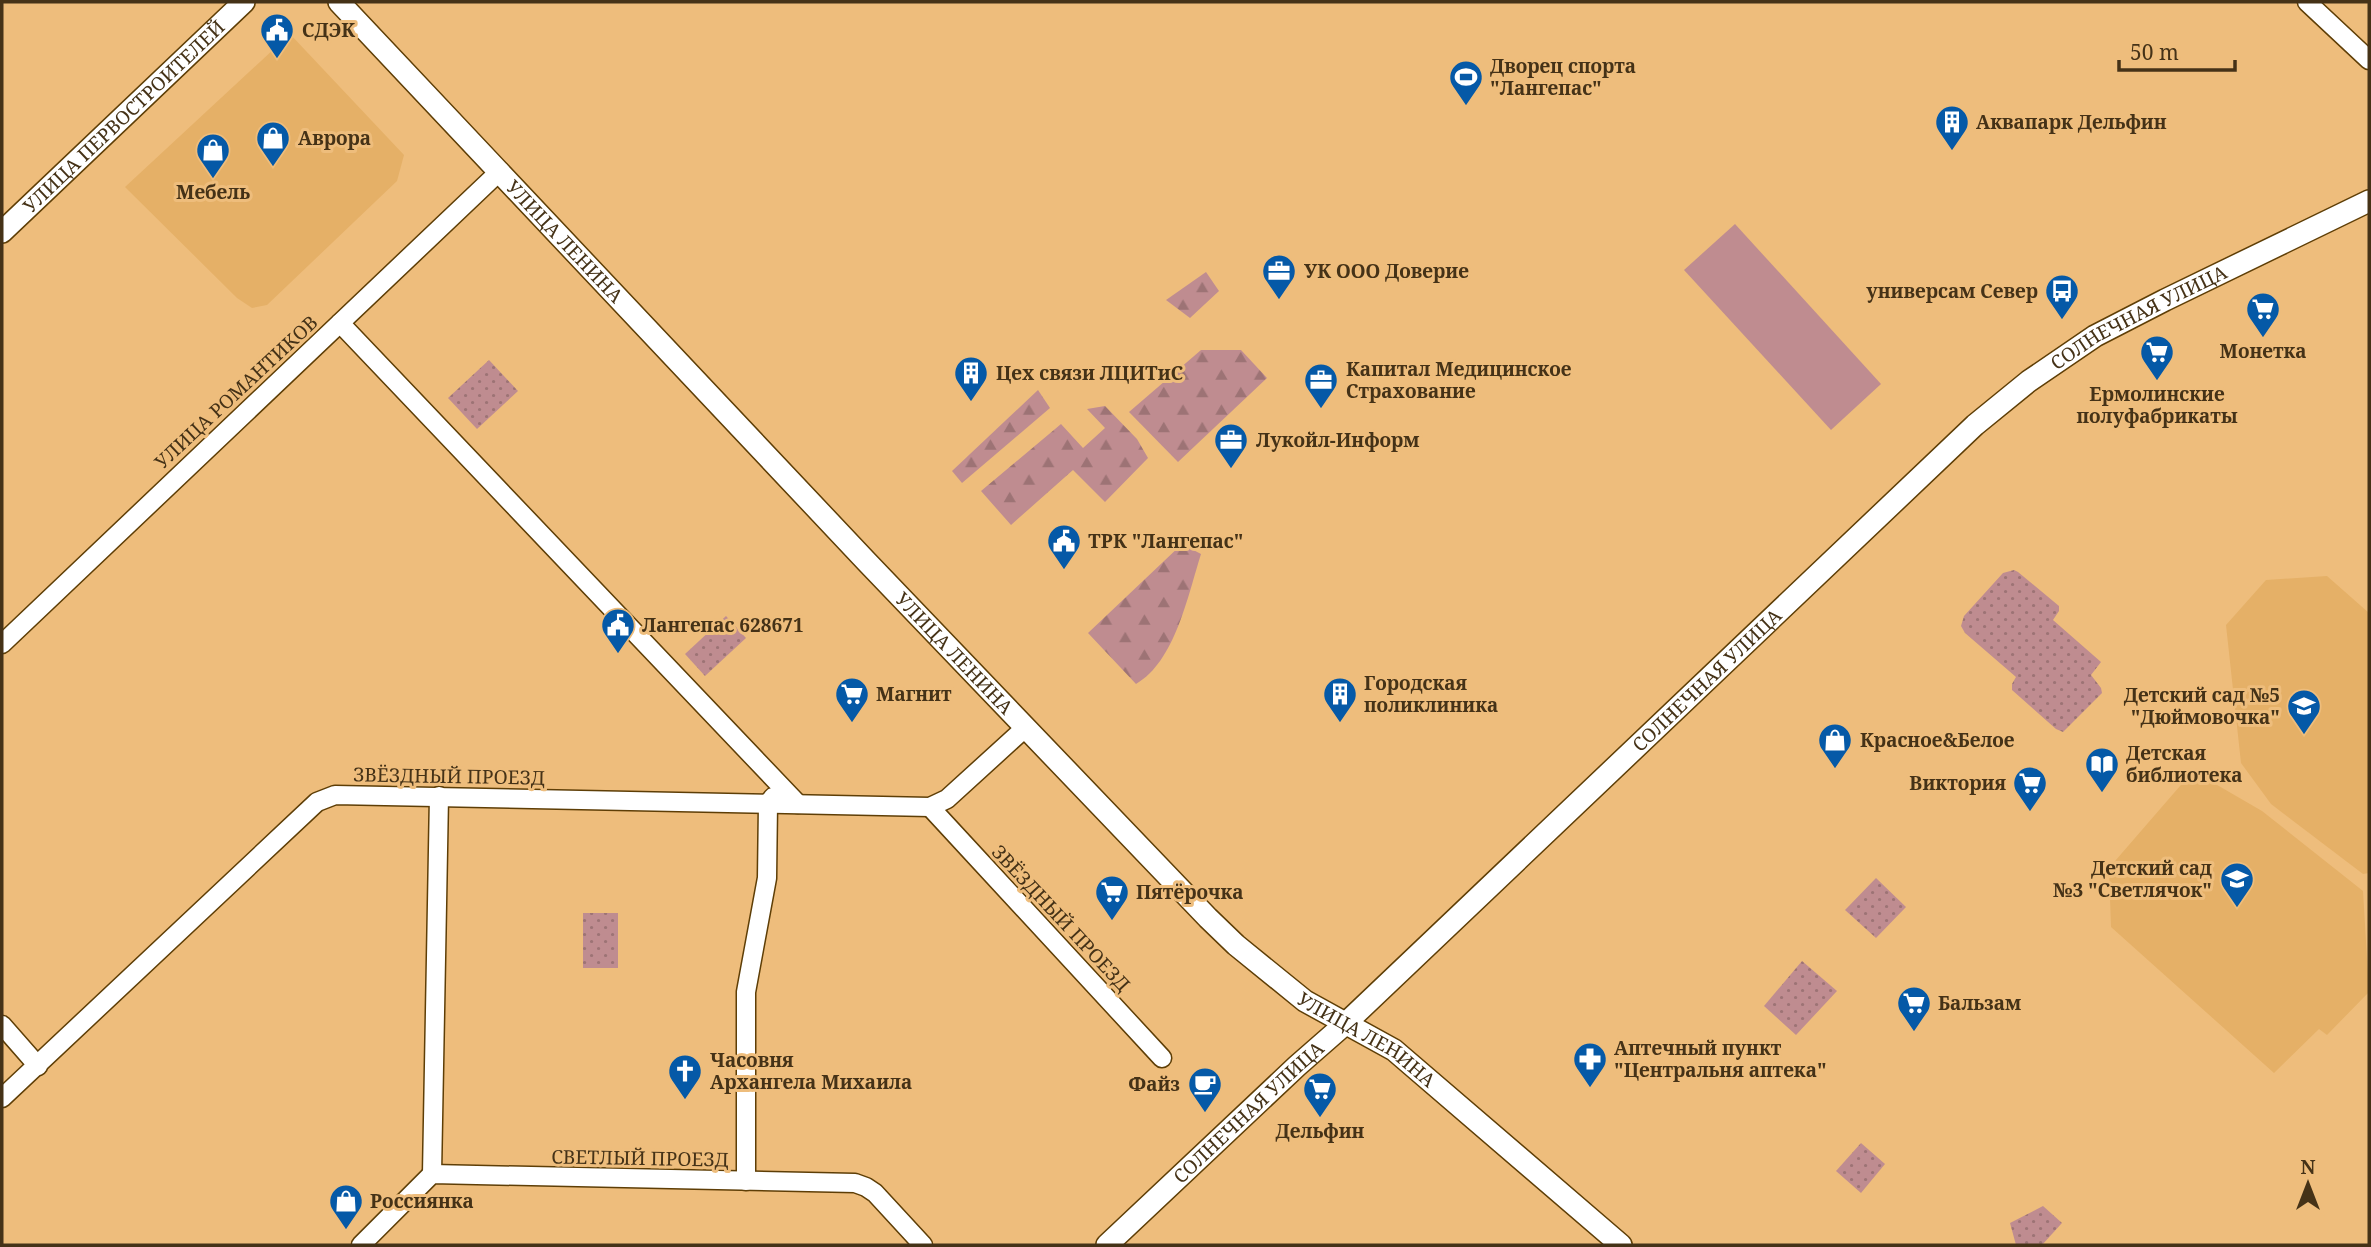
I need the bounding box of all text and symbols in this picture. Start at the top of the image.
public building icon: СДЭК [258,11,296,60]
street label: УЛИЦА ПЕРВОСТРОИТЕЛЕЙ [17,14,230,218]
place label: СДЭК [302,17,355,43]
scale bar [2119,28,2234,72]
text: 50 m [2130,38,2179,66]
place label: Дворец спорта "Лангепас" [1490,53,1636,101]
sports icon: Дворец спорта "Лангепас" [1447,58,1485,107]
building icon: Аквапарк Дельфин [1933,103,1971,152]
place label: Аквапарк Дельфин [1976,109,2167,135]
shop icon: Аврора [254,119,292,168]
place label: Аврора [298,125,371,151]
shop icon: Мебель [194,131,232,180]
street label: УЛИЦА ЛЕНИНА [500,174,629,309]
place label: Мебель [176,179,250,205]
office icon: УК ООО Доверие [1260,252,1298,301]
place label: УК ООО Доверие [1304,258,1469,284]
street label: СОЛНЕЧНАЯ УЛИЦА [2045,259,2232,376]
bus stop icon: универсам Север [2043,272,2081,321]
place label: универсам Север [1866,278,2038,304]
supermarket icon: Монетка [2244,290,2282,339]
street label: УЛИЦА РОМАНТИКОВ [149,309,323,475]
supermarket icon: Ермолинские полуфабрикаты [2138,333,2176,382]
place label: Монетка [2219,338,2307,364]
building icon: Цех связи ЛЦИТиС [952,354,990,403]
place label: Капитал Медицинское Страхование [1346,356,1572,404]
place label: Цех связи ЛЦИТиС [996,360,1183,386]
office icon: Капитал Медицинское Страхование [1302,361,1340,410]
place label: Ермолинские полуфабрикаты [2076,381,2238,429]
office icon: Лукойл-Информ [1212,421,1250,470]
place label: Лукойл-Информ [1256,427,1420,453]
public building icon: ТРК "Лангепас" [1045,522,1083,571]
place label: ТРК "Лангепас" [1088,528,1243,554]
street label: УЛИЦА ЛЕНИНА [890,587,1019,720]
street label: СОЛНЕЧНАЯ УЛИЦА [1626,602,1788,757]
public building icon: Лангепас 628671 [599,606,637,655]
place label: Лангепас 628671 [642,612,804,638]
place label: Городская поликлиника [1364,670,1498,718]
supermarket icon: Магнит [833,675,871,724]
building icon: Городская поликлиника [1321,675,1359,724]
place label: Магнит [876,681,952,707]
place label: Детский сад №5 "Дюймовочка" [2124,682,2280,730]
school or university icon: Детский сад №5 "Дюймовочка" [2285,687,2323,736]
shop icon: Красное&Белое [1816,721,1854,770]
place label: Красное&Белое [1860,727,2015,753]
place label: Детская библиотека [2126,740,2243,788]
library icon: Детская библиотека [2083,745,2121,794]
street label: ЗВЁЗДНЫЙ ПРОЕЗД [353,761,545,791]
supermarket icon: Виктория [2011,764,2049,813]
place label: Виктория [1909,770,2006,796]
street label: ЗВЁЗДНЫЙ ПРОЕЗД [986,839,1136,997]
place label: Детский сад №3 "Светлячок" [2053,855,2212,903]
school or university icon: Детский сад №3 "Светлячок" [2218,860,2256,909]
supermarket icon: Пятёрочка [1093,873,1131,922]
place label: Пятёрочка [1136,879,1244,905]
supermarket icon: Бальзам [1895,984,1933,1033]
street label: УЛИЦА ЛЕНИНА [1291,986,1442,1093]
place label: Бальзам [1938,990,2021,1016]
street label: СОЛНЕЧНАЯ УЛИЦА [1168,1035,1330,1189]
place label: Аптечный пункт "Центральня аптека" [1614,1035,1827,1083]
pharmacy icon: Аптечный пункт "Центральня аптека" [1571,1040,1609,1089]
place label: Часовня Архангела Михаила [710,1047,912,1095]
church icon: Часовня Архангела Михаила [666,1052,704,1101]
cafe icon: Файз [1186,1065,1224,1114]
supermarket icon: Дельфин [1301,1070,1339,1119]
place label: Файз [1128,1071,1180,1097]
place label: Дельфин [1276,1118,1365,1144]
street label: СВЕТЛЫЙ ПРОЕЗД [551,1143,729,1173]
north arrow [2273,1149,2343,1219]
text: N [2301,1154,2316,1180]
shop icon: Россиянка [327,1182,365,1231]
place label: Россиянка [370,1188,474,1214]

